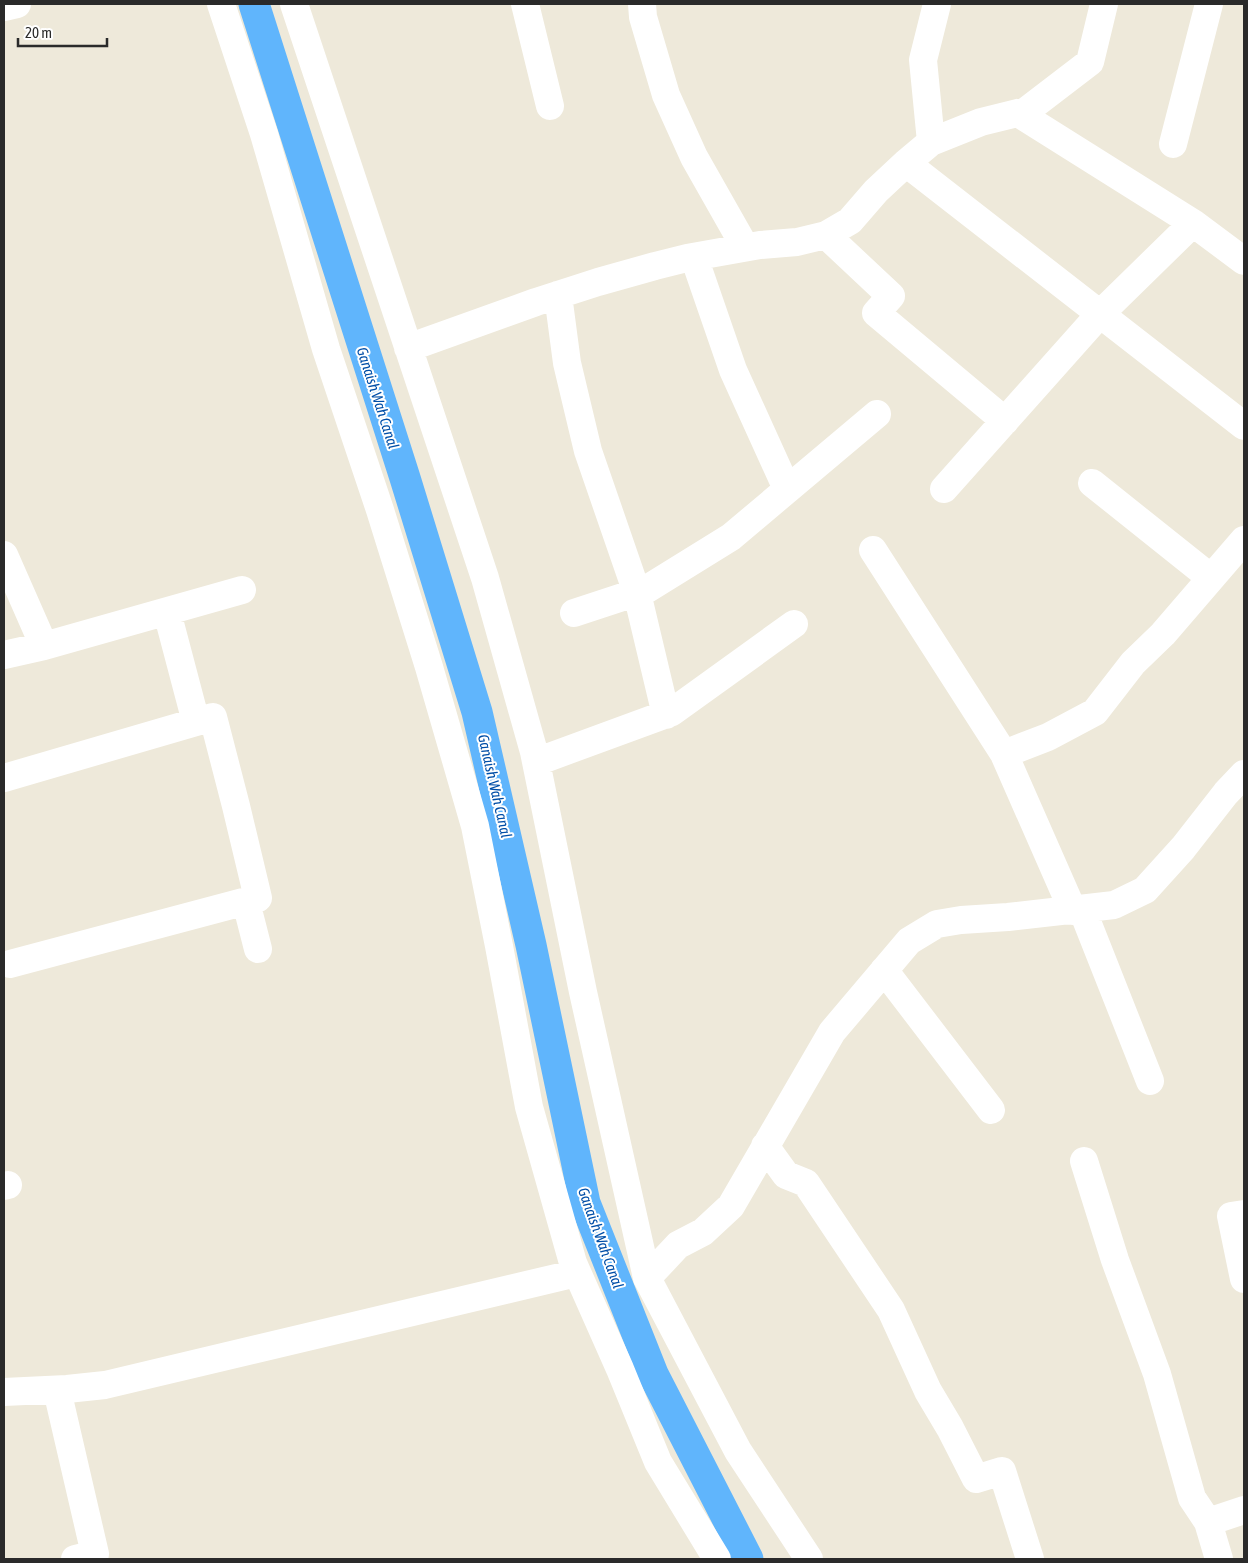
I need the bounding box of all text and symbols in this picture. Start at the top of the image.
scale bar [18,15,106,47]
text: 20 m [25,24,52,41]
water label: Ganaish Wah Canal [354,345,402,451]
water label: Ganaish Wah Canal [475,732,515,840]
water label: Ganaish Wah Canal [575,1185,627,1291]

